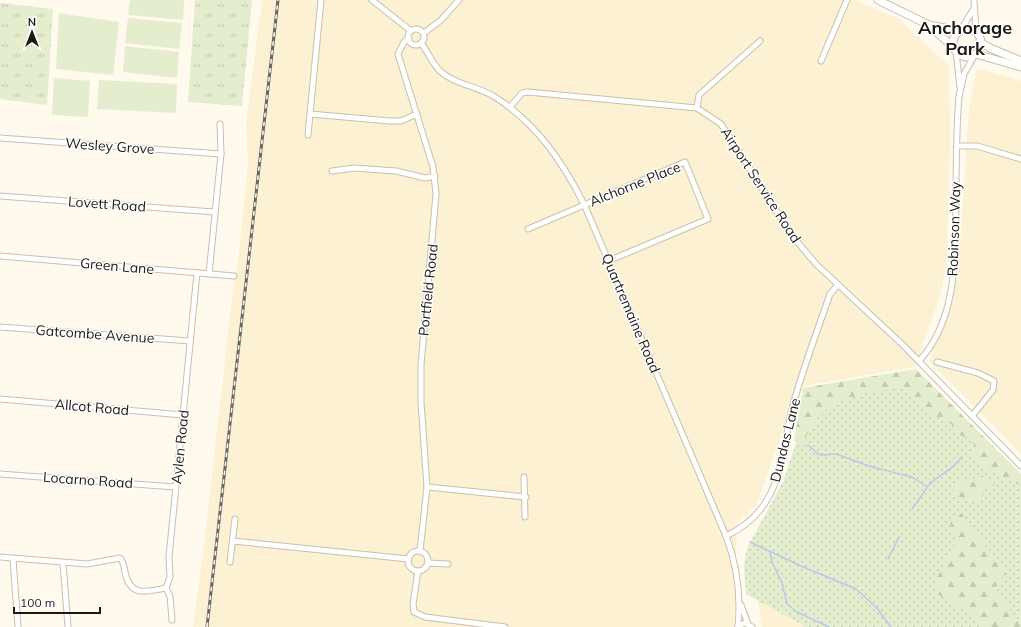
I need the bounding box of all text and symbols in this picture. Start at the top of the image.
north arrow [12,12,52,52]
text: N [28,15,36,29]
district label: Anchorage Park [918,16,1012,60]
street label: Airport Service Road [717,124,805,246]
street label: Wesley Grove [65,134,155,158]
street label: Alchorne Place [587,158,683,210]
street label: Robinson Way [943,181,965,277]
street label: Lovett Road [67,192,147,216]
street label: Portfield Road [414,243,442,337]
street label: Quartremaine Road [598,251,664,375]
street label: Green Lane [79,254,155,278]
street label: Gatcombe Avenue [35,321,155,347]
street label: Allcot Road [54,395,130,419]
street label: Dundas Lane [766,396,804,484]
street label: Aylen Road [167,409,193,485]
street label: Locarno Road [42,468,134,492]
scale bar [14,589,100,615]
text: 100 m [20,595,55,610]

